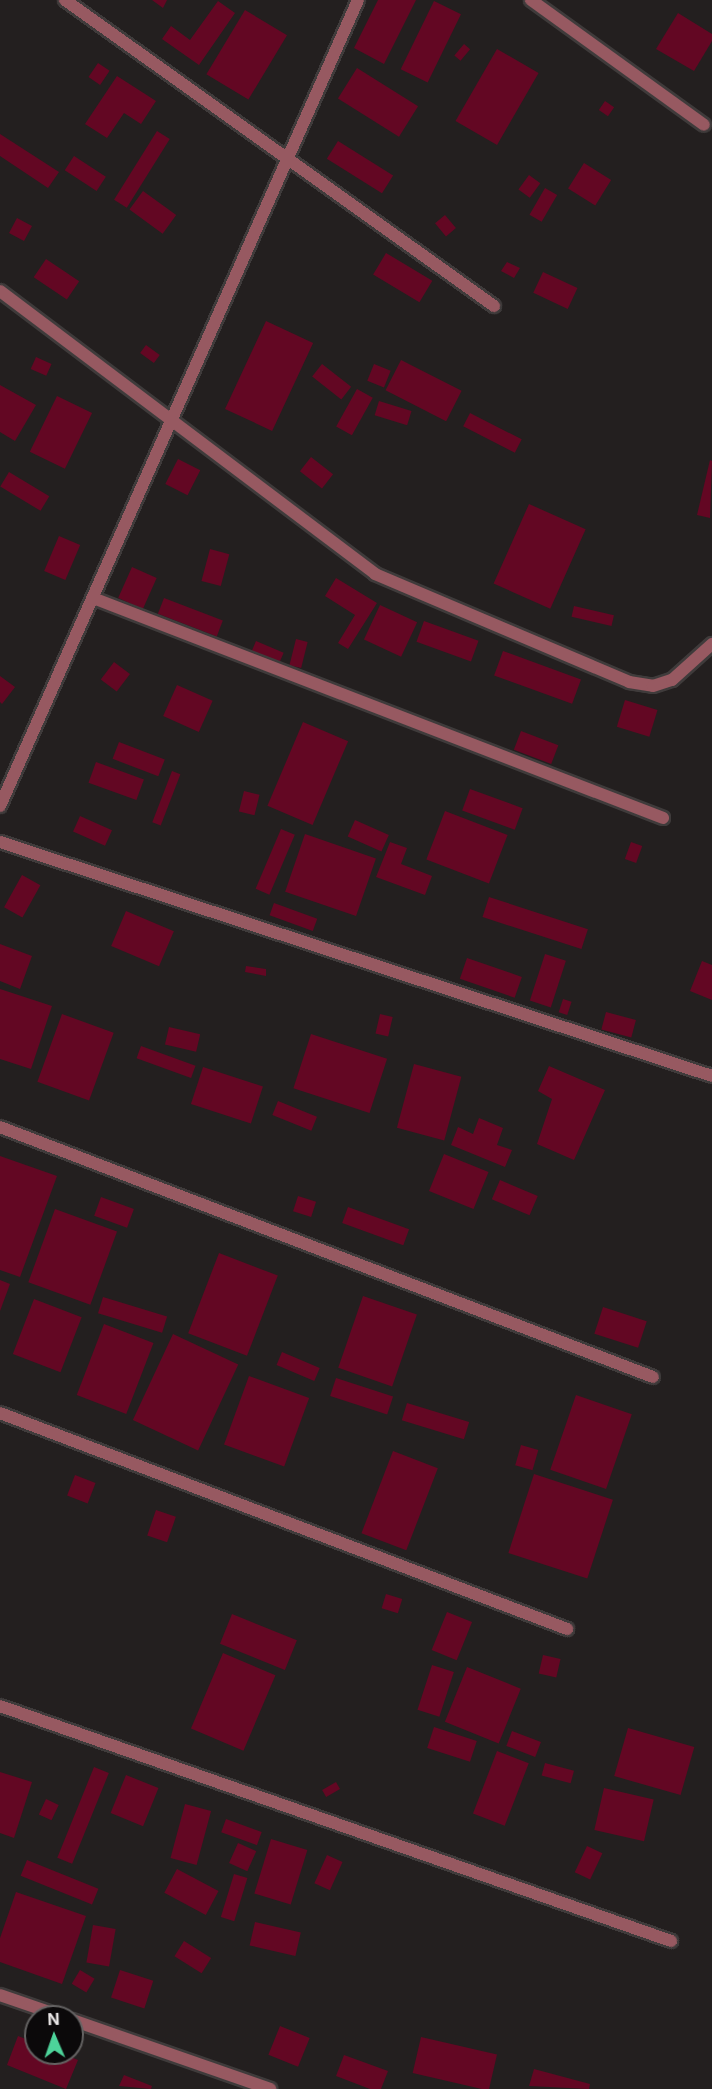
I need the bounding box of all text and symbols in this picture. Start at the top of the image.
north arrow [24,2005,84,2065]
text: N [47,2009,60,2029]

